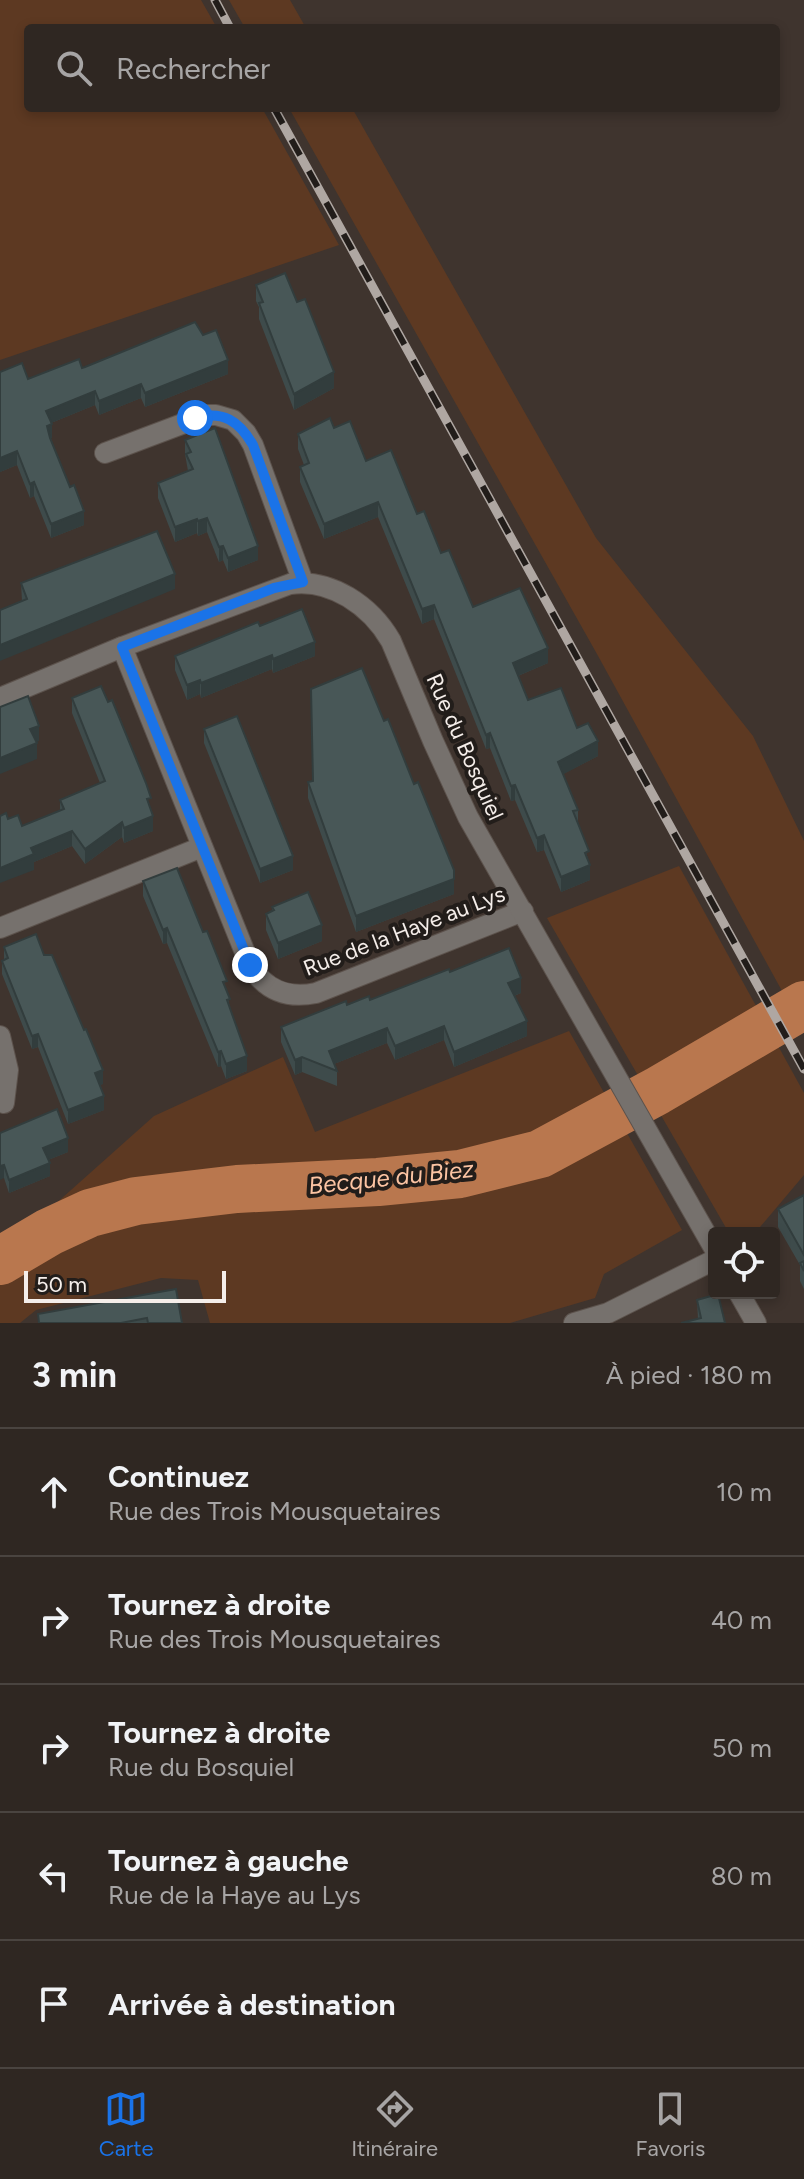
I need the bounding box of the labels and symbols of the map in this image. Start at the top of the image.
route start [177,400,213,436]
street label: Rue du Bosquiel [421,670,509,824]
street label: Rue de la Haye au Lys [299,880,509,982]
route end [232,947,268,983]
water label: Becque du Biez [307,1154,475,1200]
scale bar [24,1267,226,1303]

